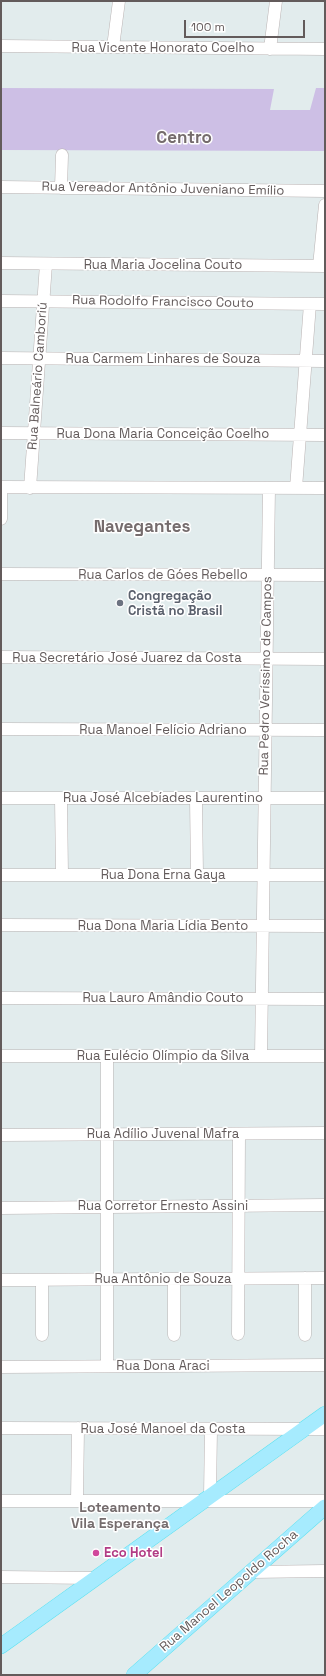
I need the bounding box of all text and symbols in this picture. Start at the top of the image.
scale bar [186,12,307,38]
text: 100 m [191,19,225,35]
street label: Rua Vicente Honorato Coelho [72,40,254,56]
district label: Centro [156,128,212,148]
street label: Rua Vereador Antônio Juveniano Emílio [42,179,284,199]
street label: Rua Maria Jocelina Couto [84,257,242,273]
street label: Rua Rodolfo Francisco Couto [72,293,254,311]
street label: Rua Balneário Camboriú [25,301,51,451]
street label: Rua Carmem Linhares de Souza [66,351,260,367]
street label: Rua Dona Maria Conceição Coelho [57,426,269,442]
district label: Navegantes [94,517,190,537]
street label: Rua Carlos de Góes Rebello [78,567,248,583]
street label: Rua Pedro Veríssimo de Campos [256,576,276,776]
place label: Congregação Cristã no Brasil [128,588,222,619]
marker: Congregação Cristã no Brasil [115,598,125,608]
street label: Rua Secretário José Juarez da Costa [12,650,242,666]
street label: Rua Manoel Felício Adriano [79,722,247,738]
street label: Rua José Alcebíades Laurentino [63,790,263,806]
street label: Rua Dona Erna Gaya [101,867,225,883]
street label: Rua Dona Maria Lídia Bento [78,918,248,934]
street label: Rua Lauro Amândio Couto [82,990,244,1006]
street label: Rua Eulécio Olímpio da Silva [77,1048,249,1064]
street label: Rua Adílio Juvenal Mafra [87,1126,239,1142]
street label: Rua Corretor Ernesto Assini [78,1198,248,1214]
street label: Rua Antônio de Souza [95,1271,231,1287]
street label: Rua Dona Araci [116,1358,210,1374]
street label: Rua José Manoel da Costa [81,1421,245,1437]
district label: Loteamento Vila Esperança [71,1500,169,1532]
street label: Rua Manoel Leopoldo Rocha [157,1527,301,1655]
place label: Eco Hotel [104,1545,163,1561]
marker: Eco Hotel [91,1548,101,1558]

